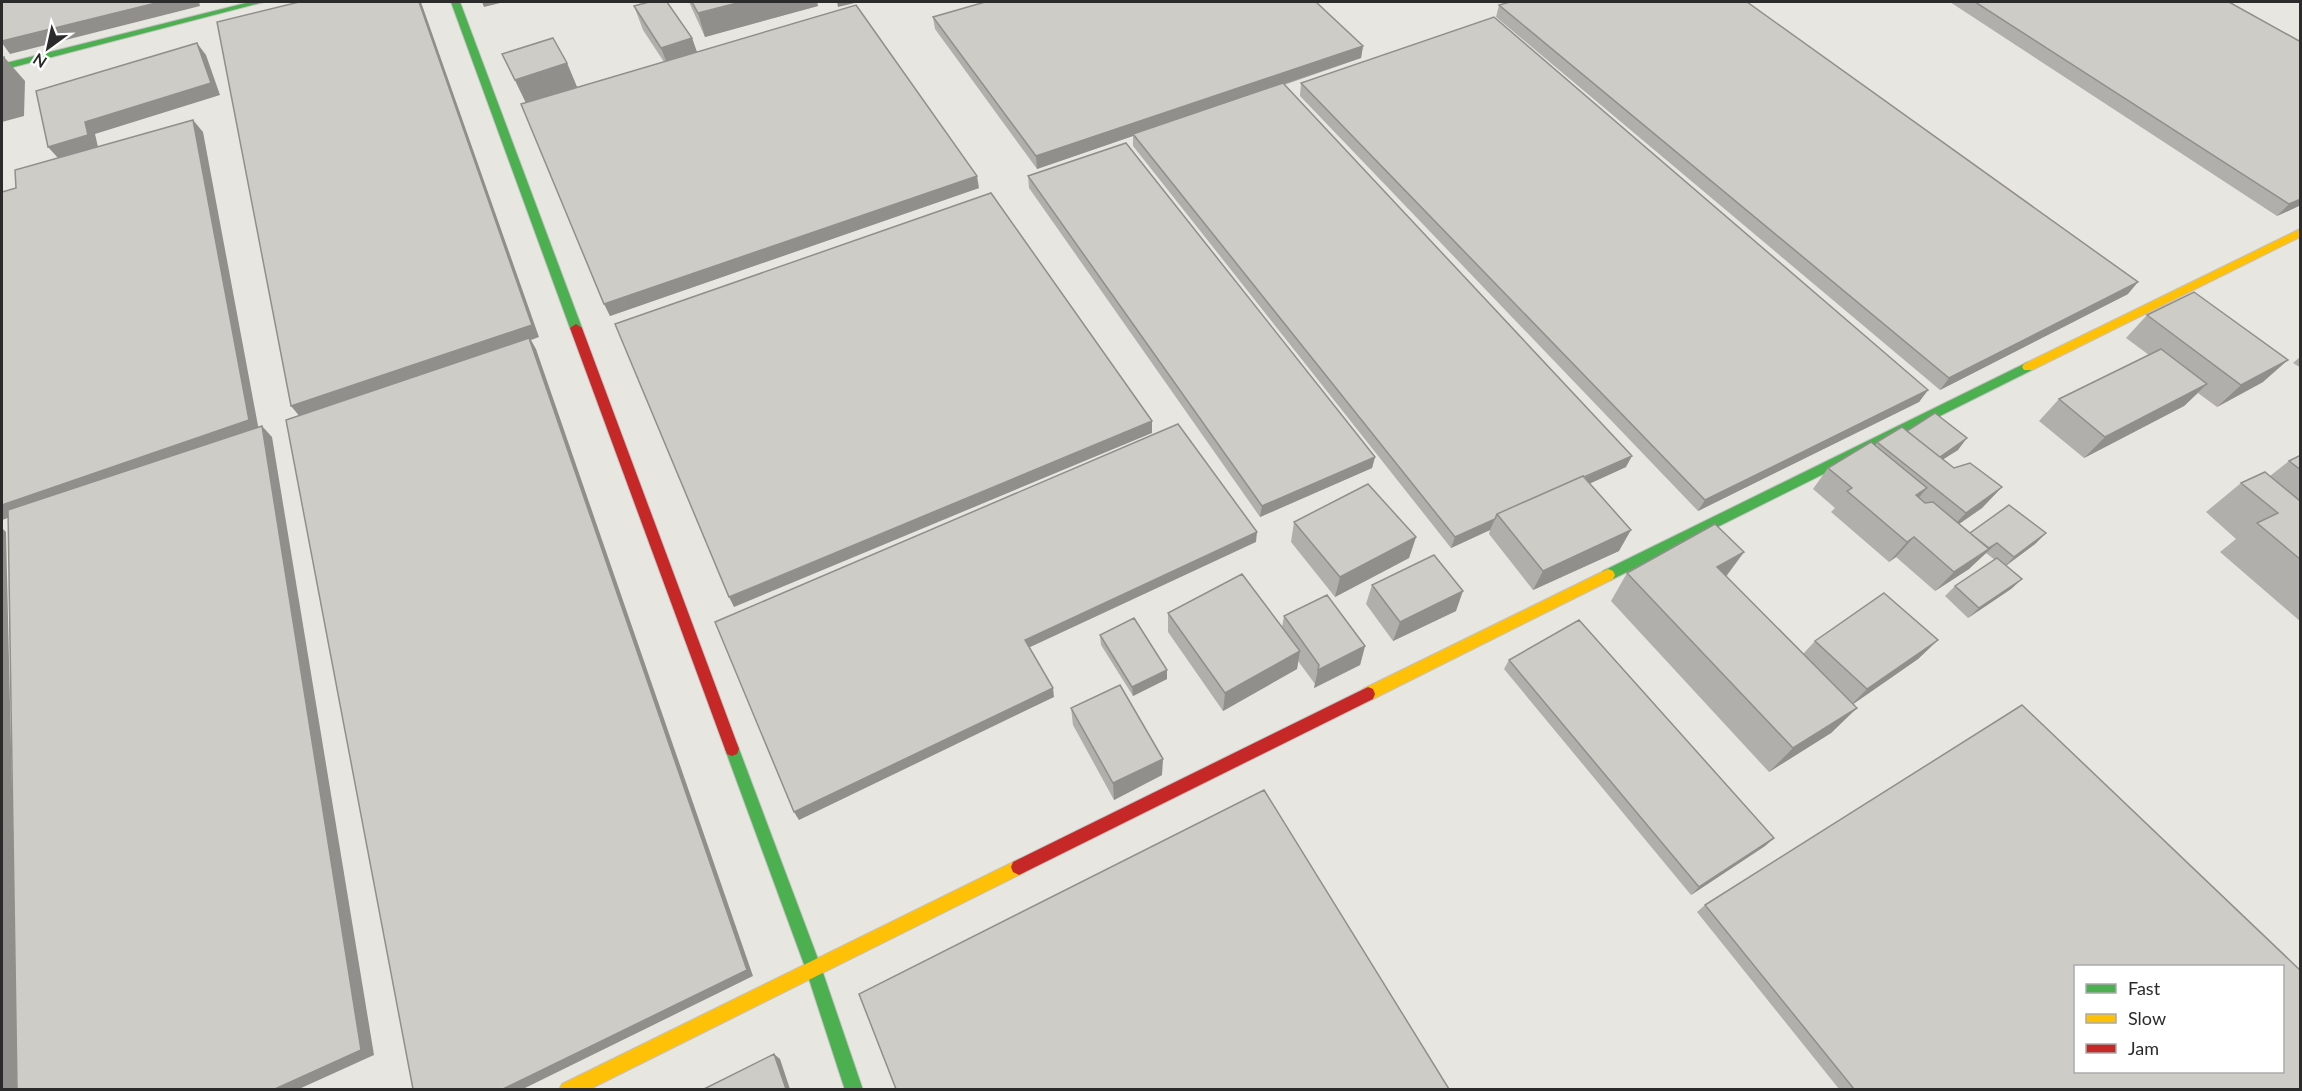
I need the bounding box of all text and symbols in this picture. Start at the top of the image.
north arrow [18,18,78,78]
text: N [29,50,50,72]
legend [2074,965,2284,1073]
text: Fast [2128,977,2161,999]
text: Slow [2128,1007,2166,1029]
text: Jam [2128,1037,2159,1059]

